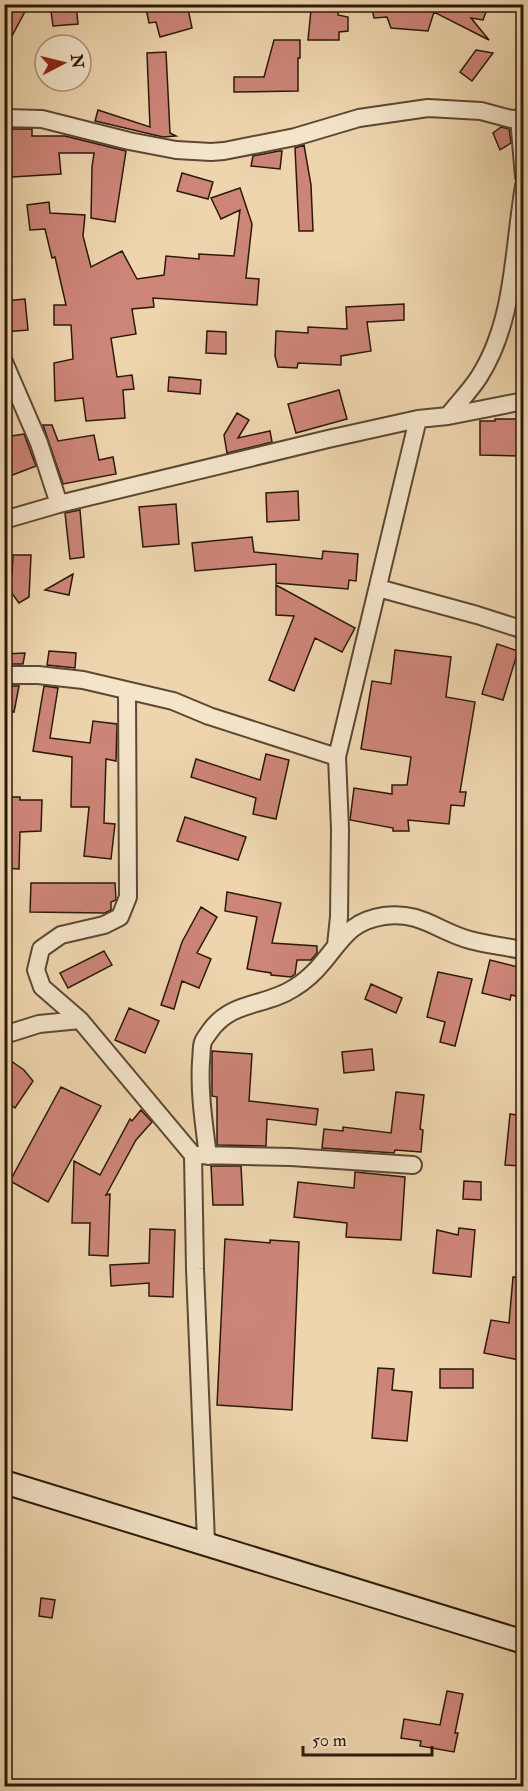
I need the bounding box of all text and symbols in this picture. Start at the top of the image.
north arrow [33,33,93,93]
text: N [66,52,88,70]
scale bar [303,1719,432,1757]
text: 50 m [312,1729,347,1752]

